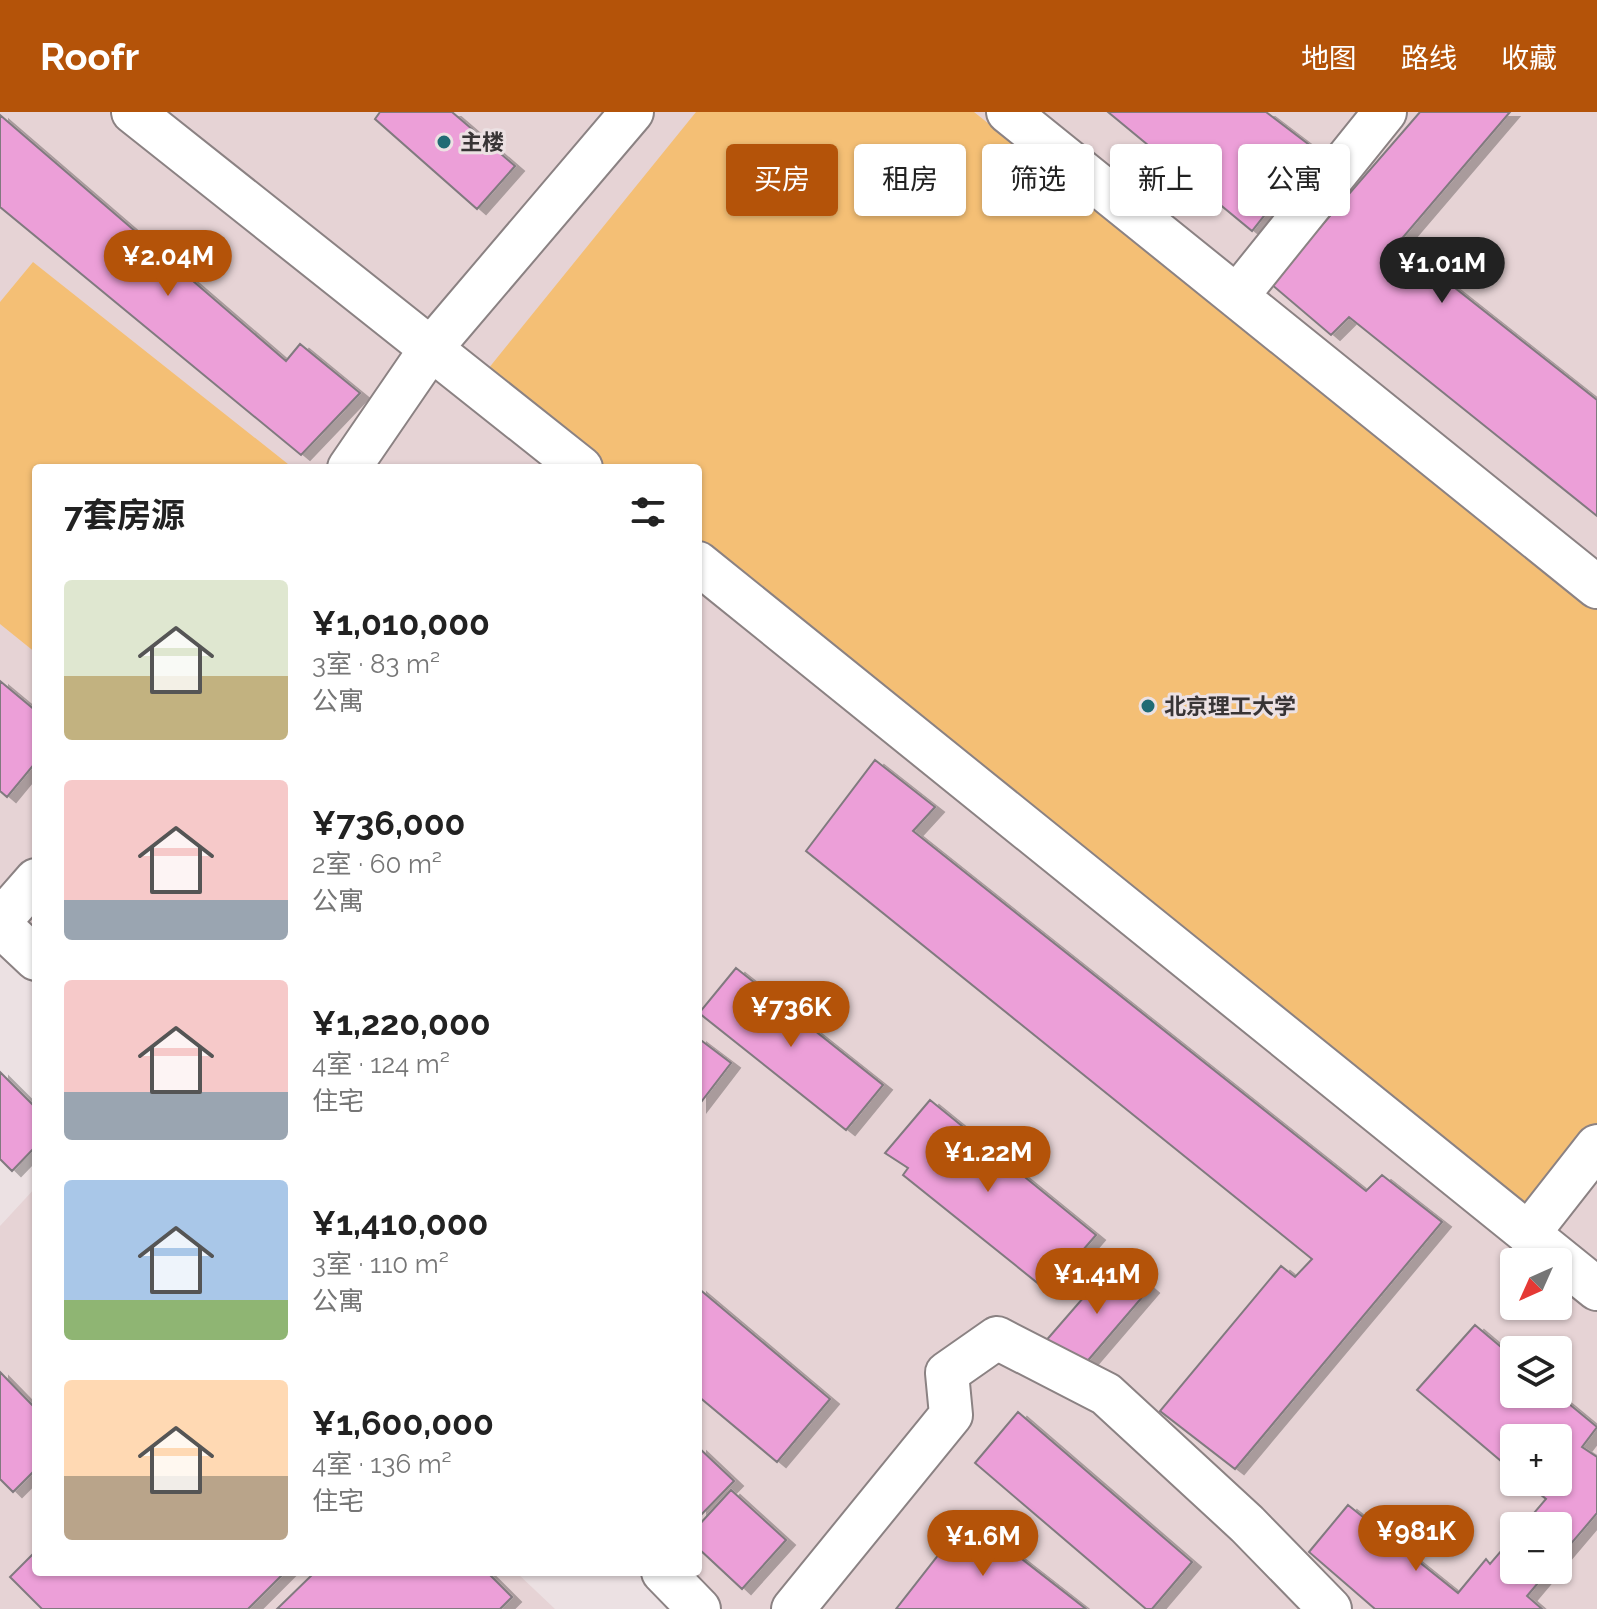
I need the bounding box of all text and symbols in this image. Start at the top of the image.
text: Roofr [40,34,139,79]
text: 地图 [1301,42,1357,75]
text: 路线 [1401,42,1457,75]
text: 收藏 [1501,42,1557,75]
place label: 主楼 [460,129,504,155]
marker: 主楼 [435,133,453,151]
chip: 买房 [726,144,838,216]
chip: 租房 [854,144,966,216]
chip: 筛选 [982,144,1094,216]
chip: 新上 [1110,144,1222,216]
chip: 公寓 [1238,144,1350,216]
pin: ¥2.04M [103,230,233,298]
pin: ¥1.01M [1377,237,1507,305]
text: ¥2.04M [122,241,214,271]
text: ¥1.01M [1398,248,1486,278]
icon: filters [626,490,670,534]
text: 7套房源 [64,495,185,535]
text: ¥1,010,000 [312,603,490,643]
icon: home [128,612,224,708]
text: 3室 · 83 m² [312,649,440,679]
text: 公寓 [312,686,364,716]
place label: 北京理工大学 [1164,693,1296,719]
marker: 北京理工大学 [1139,697,1157,715]
text: ¥736,000 [312,803,465,843]
icon: home [128,812,224,908]
text: 2室 · 60 m² [312,849,442,879]
text: 公寓 [312,886,364,916]
pin: ¥736K [735,981,847,1049]
text: ¥736K [751,992,831,1022]
text: ¥1,220,000 [312,1003,491,1043]
icon: home [128,1012,224,1108]
text: 4室 · 124 m² [312,1049,450,1079]
text: 住宅 [312,1086,364,1116]
pin: ¥1.22M [923,1126,1053,1194]
text: ¥1.22M [943,1137,1033,1167]
text: ¥1,410,000 [312,1203,489,1243]
icon: home [128,1212,224,1308]
pin: ¥1.41M [1032,1248,1162,1316]
north arrow [1500,1248,1572,1320]
map controls [1500,1248,1572,1584]
text: 3室 · 110 m² [312,1249,449,1279]
text: ¥1.41M [1053,1259,1141,1289]
text: 公寓 [312,1286,364,1316]
button: layers [1500,1336,1572,1408]
text: ¥1,600,000 [312,1403,494,1443]
icon: home [128,1412,224,1508]
button: + [1500,1424,1572,1496]
text: 4室 · 136 m² [312,1449,452,1479]
text: 住宅 [312,1486,364,1516]
pin: ¥981K [1360,1505,1472,1573]
pin: ¥1.6M [927,1510,1039,1578]
button: − [1500,1512,1572,1584]
text: ¥981K [1376,1516,1456,1546]
text: ¥1.6M [945,1521,1021,1551]

